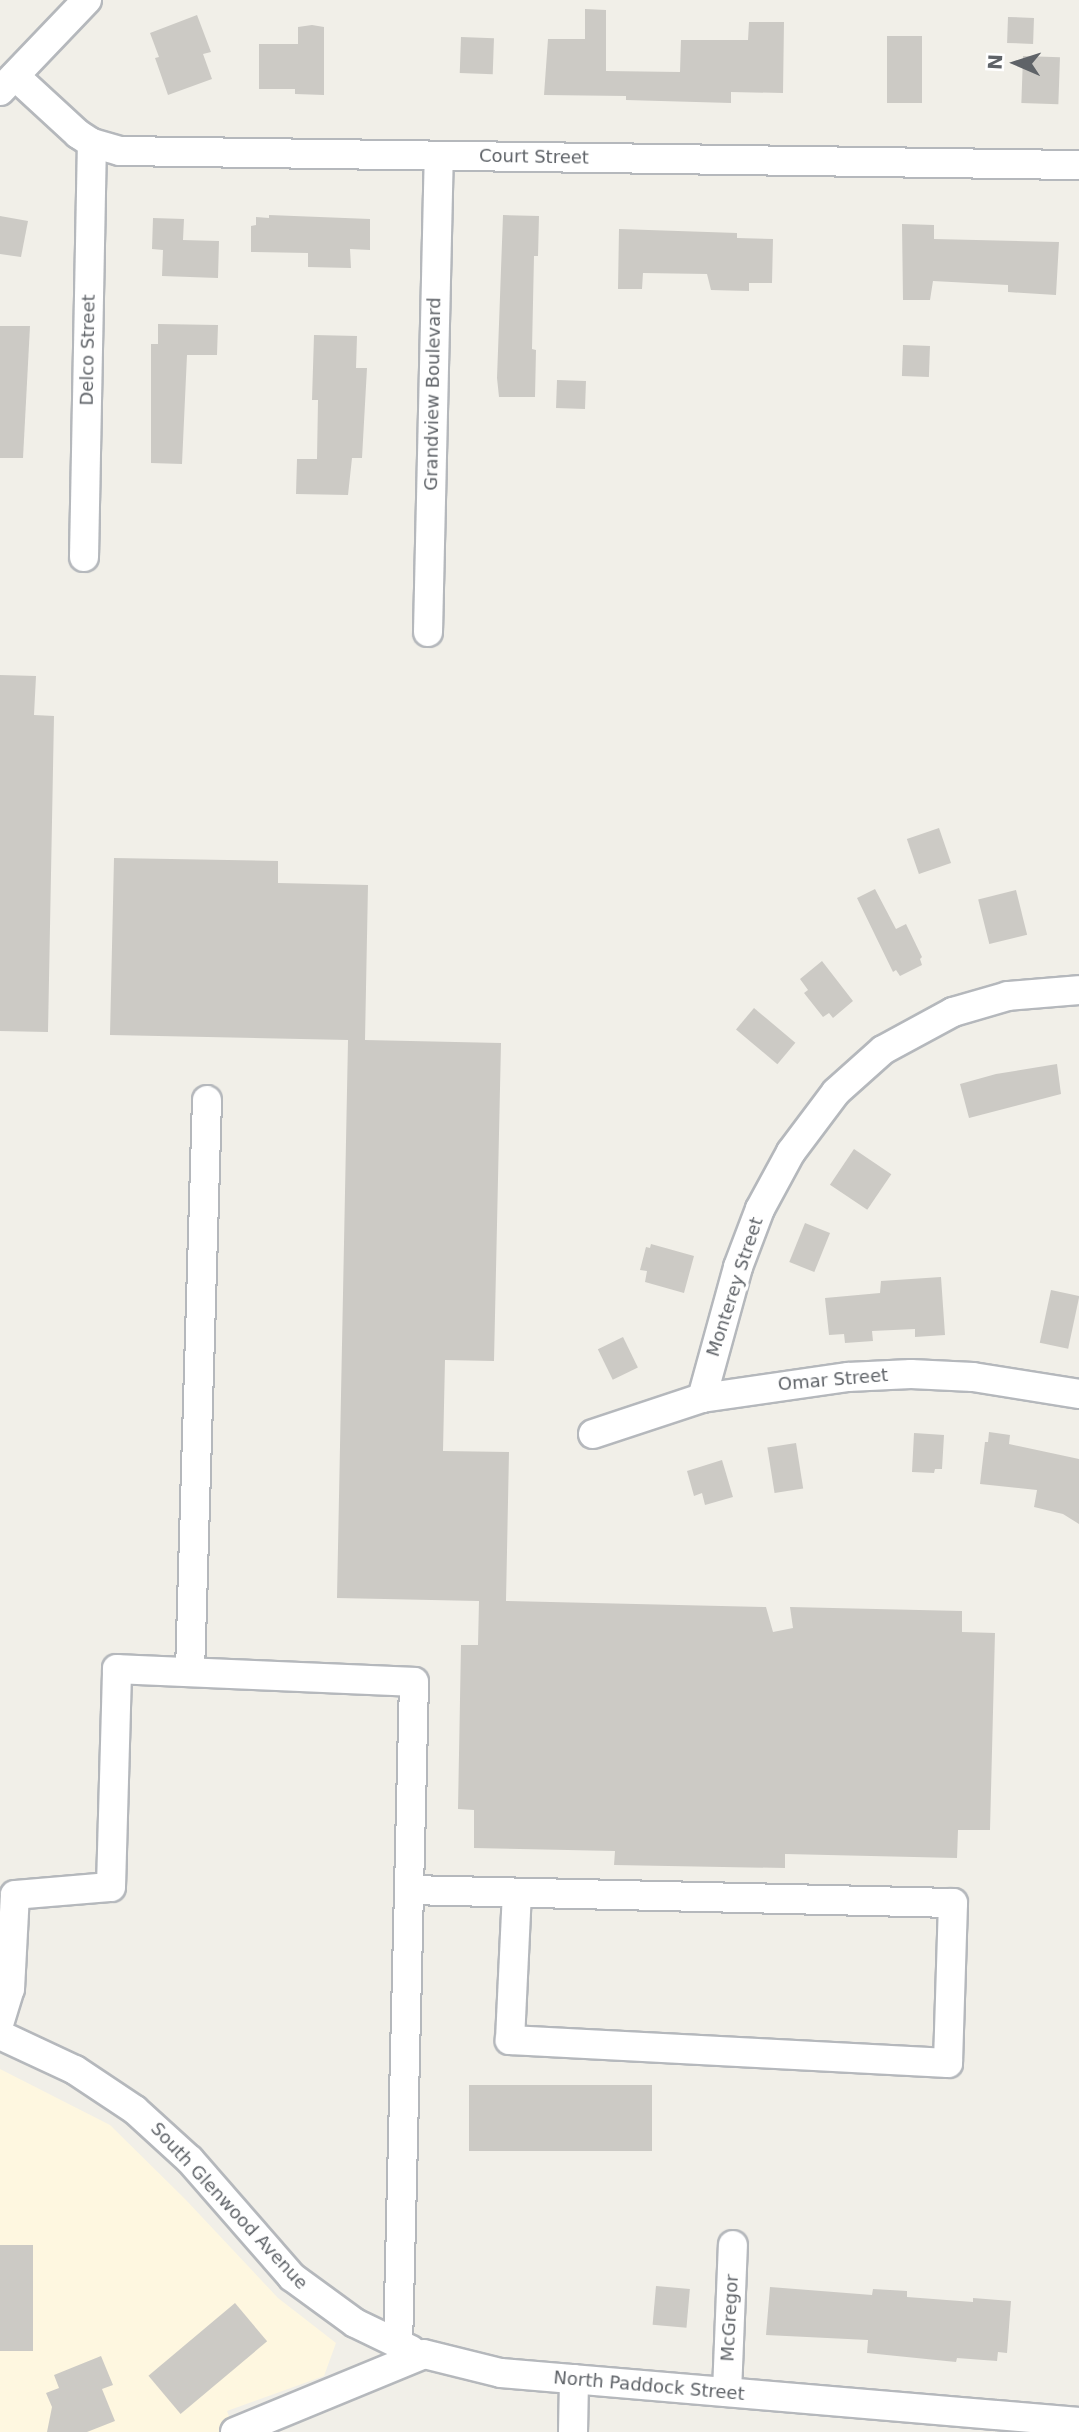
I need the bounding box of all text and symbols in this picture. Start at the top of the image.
north arrow [981,28,1051,98]
text: N [984,53,1006,70]
street label: Court Street [479,145,589,169]
street label: Delco Street [76,294,100,406]
street label: Grandview Boulevard [421,297,445,491]
street label: Monterey Street [702,1215,768,1359]
street label: Omar Street [777,1364,889,1396]
street label: South Glenwood Avenue [146,2118,312,2294]
street label: McGregor [717,2274,743,2362]
street label: North Paddock Street [553,2367,745,2405]

